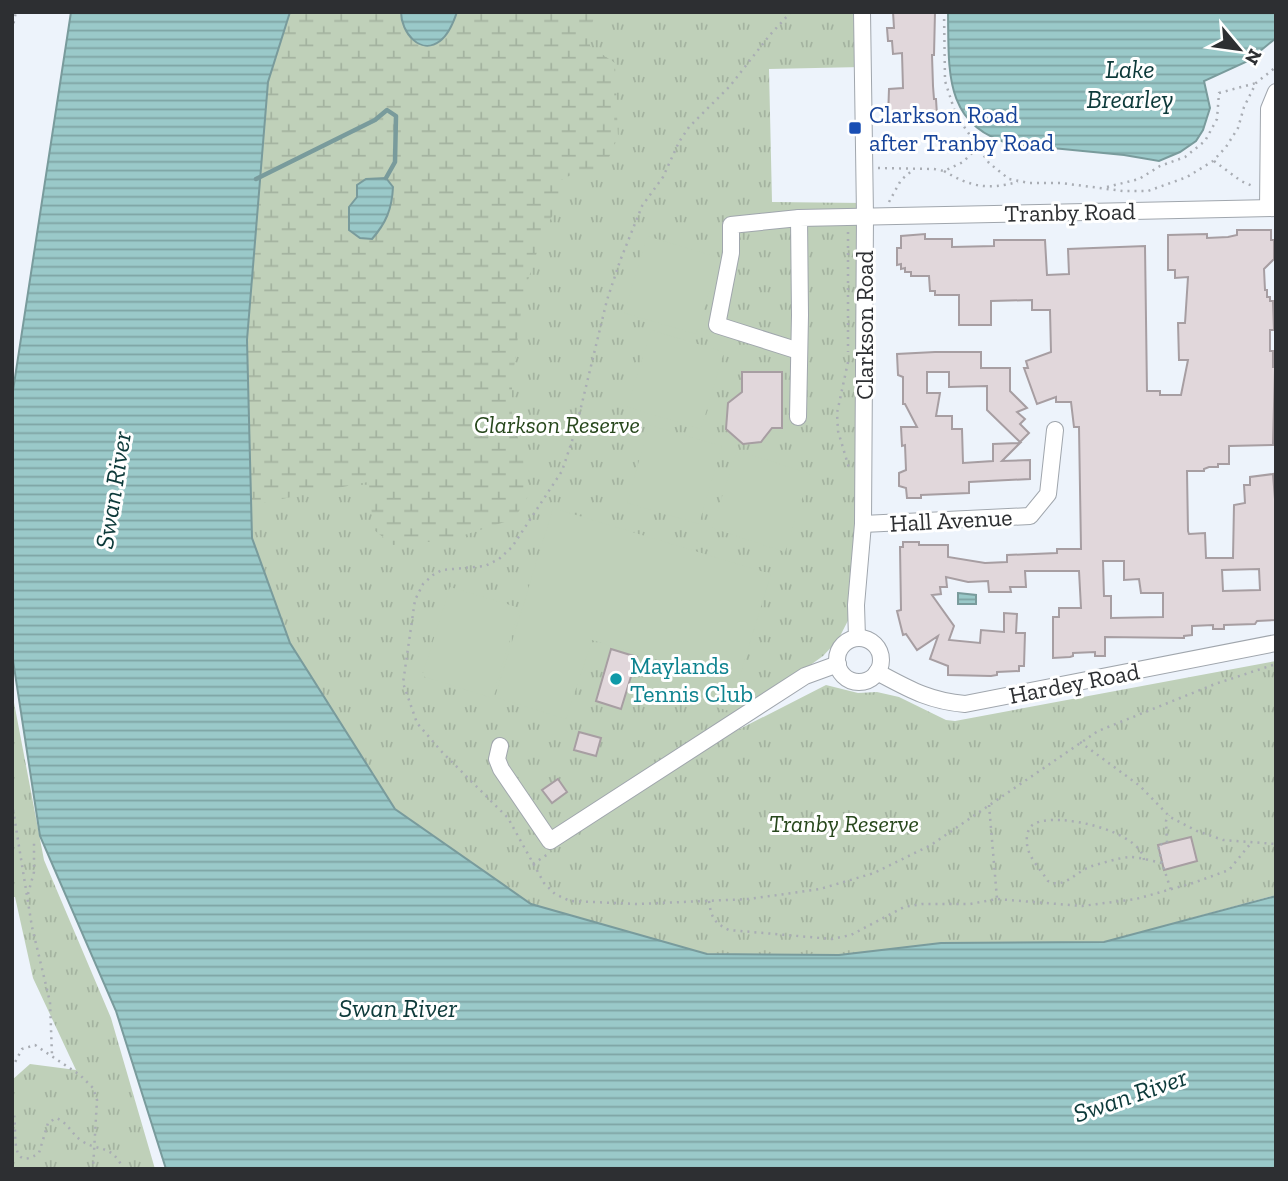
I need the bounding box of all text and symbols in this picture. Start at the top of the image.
north arrow [1204,14,1274,84]
text: N [1240,45,1267,69]
water label: Lake Brearley [1087,53,1173,115]
place label: Clarkson Road after Tranby Road [869,100,1054,157]
marker: Clarkson Road after Tranby Road [847,120,863,136]
street label: Tranby Road [1004,196,1136,228]
street label: Clarkson Road [850,250,879,400]
park label: Clarkson Reserve [474,410,640,439]
water label: Swan River [88,429,138,551]
street label: Hall Avenue [889,502,1013,538]
place label: Maylands Tennis Club [630,651,753,708]
street label: Hardey Road [1006,656,1142,710]
marker: Maylands Tennis Club [608,671,624,687]
park label: Tranby Reserve [769,809,919,838]
water label: Swan River [339,992,457,1024]
water label: Swan River [1069,1061,1191,1129]

